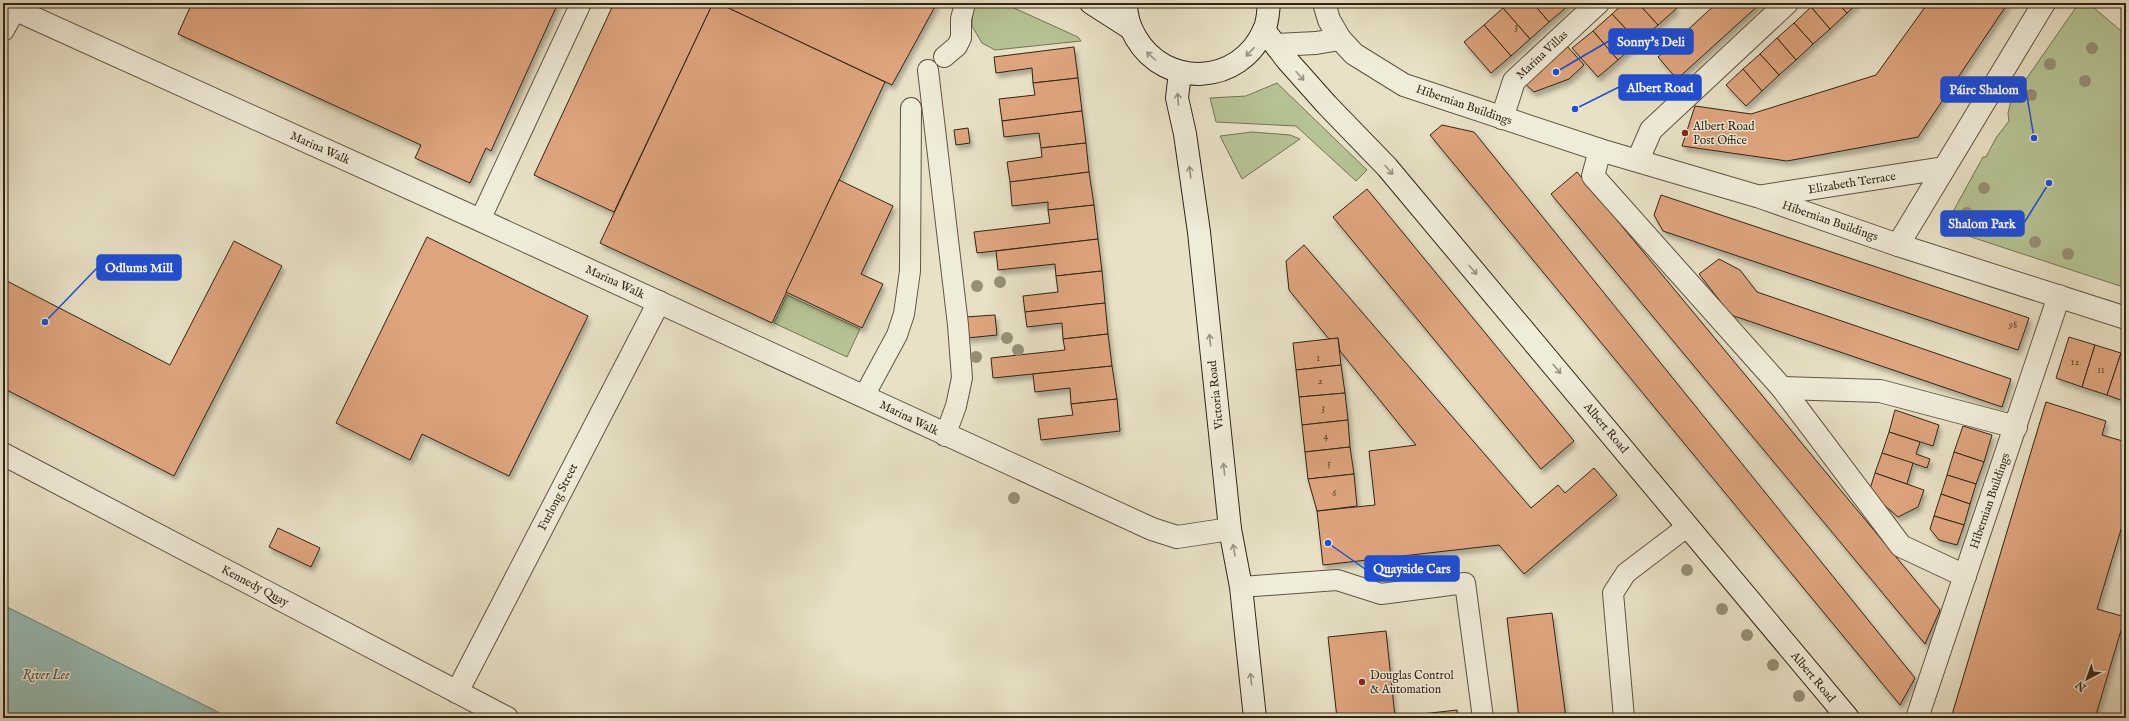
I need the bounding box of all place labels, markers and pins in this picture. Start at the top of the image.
callout: Sonny's Deli [1609,29,1693,54]
callout: Albert Road [1619,75,1701,100]
callout: Páirc Shalom [1941,77,2026,102]
place label: Albert Road Post Office [1692,119,1755,148]
marker: Albert Road Post Office [1680,128,1690,138]
callout: Shalom Park [1941,211,2024,236]
callout: Odlums Mill [97,255,181,280]
callout: Quayside Cars [1365,556,1459,581]
place label: Douglas Control & Automation [1370,668,1454,697]
marker: Douglas Control & Automation [1357,677,1367,687]

